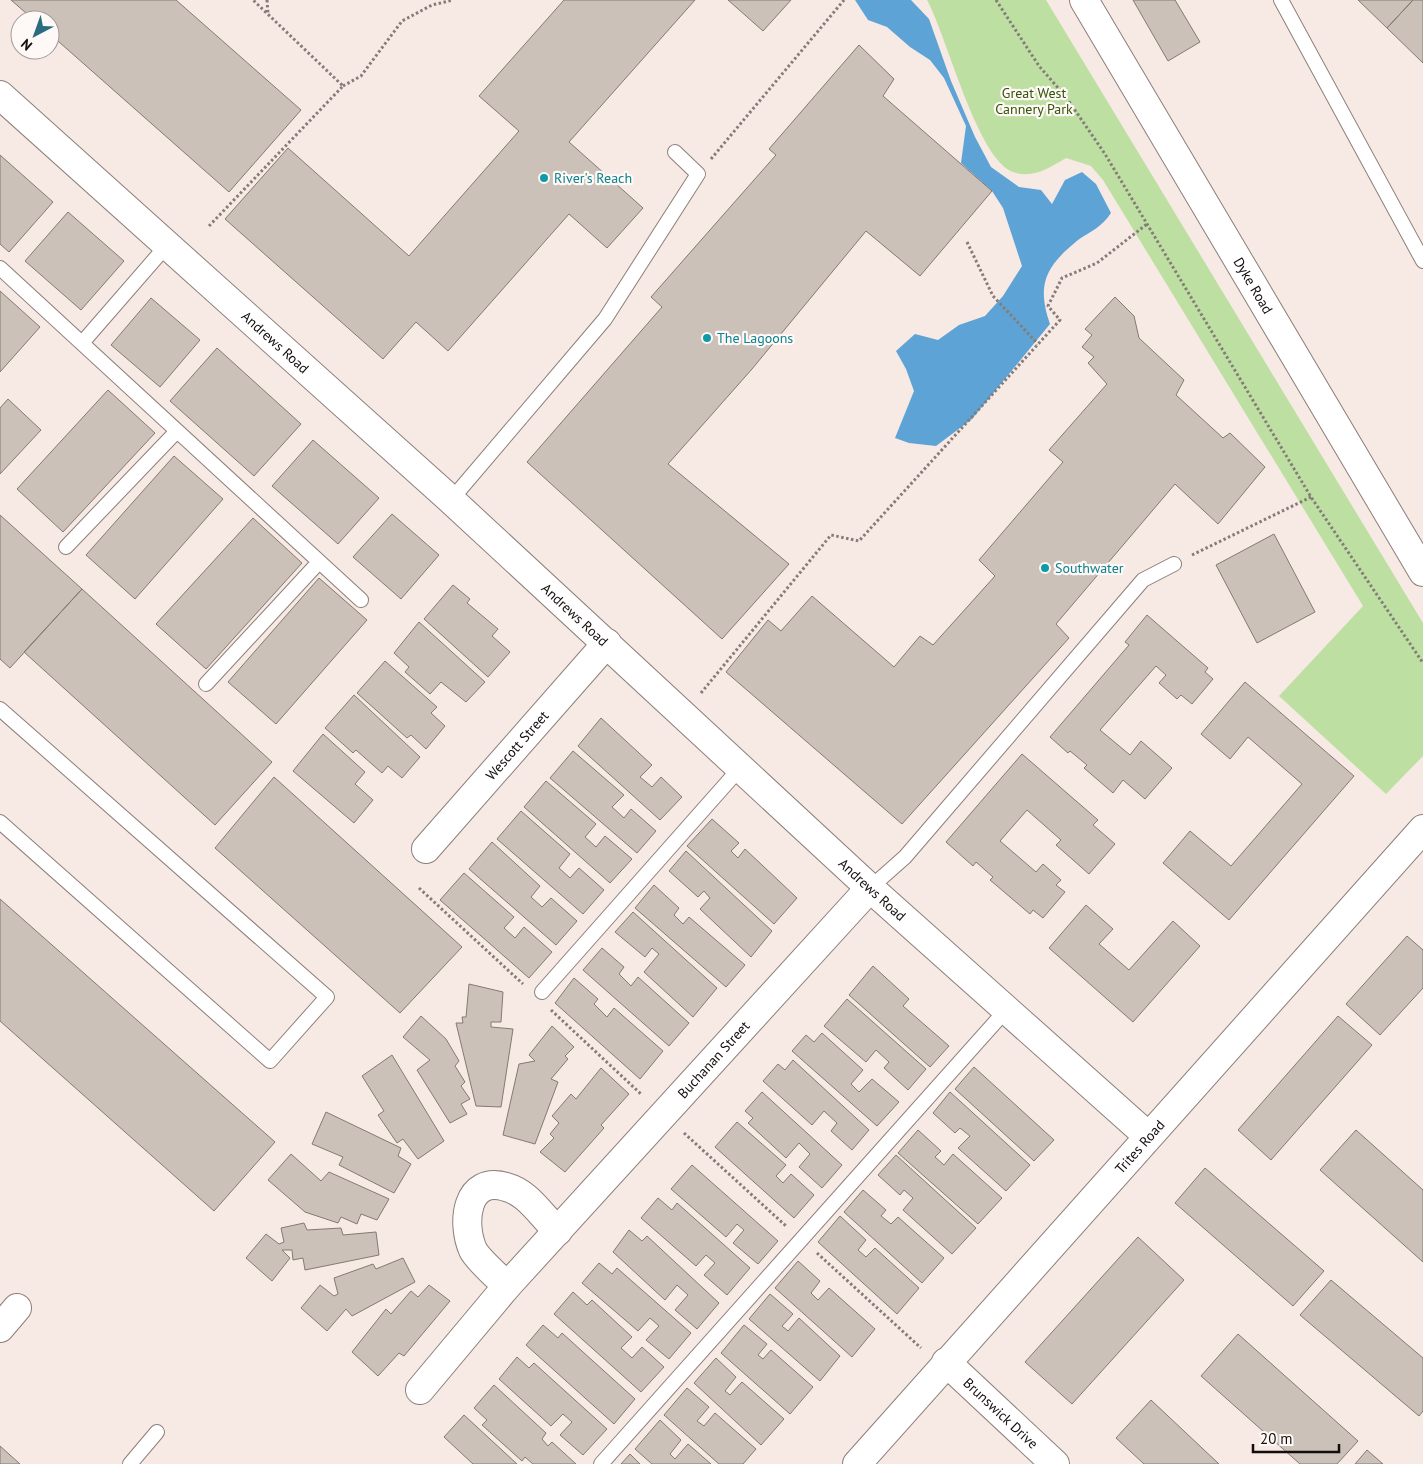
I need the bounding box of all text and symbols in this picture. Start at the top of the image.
north arrow [10,10,60,60]
text: N [17,35,36,55]
park label: Great West Cannery Park [995,84,1073,118]
place label: River's Reach [554,169,632,187]
marker: River's Reach [538,172,550,184]
street label: Dyke Road [1230,254,1277,317]
street label: Andrews Road [238,307,313,377]
place label: The Lagoons [717,329,793,347]
marker: The Lagoons [701,332,713,344]
place label: Southwater [1055,559,1124,577]
marker: Southwater [1039,562,1051,574]
street label: Andrews Road [538,579,612,650]
street label: Wescott Street [482,707,553,784]
street label: Andrews Road [835,854,910,925]
street label: Buchanan Street [674,1017,753,1102]
street label: Trites Road [1111,1116,1168,1177]
street label: Brunswick Drive [960,1374,1042,1453]
scale bar [1253,1422,1339,1454]
text: 20 m [1260,1429,1293,1448]

